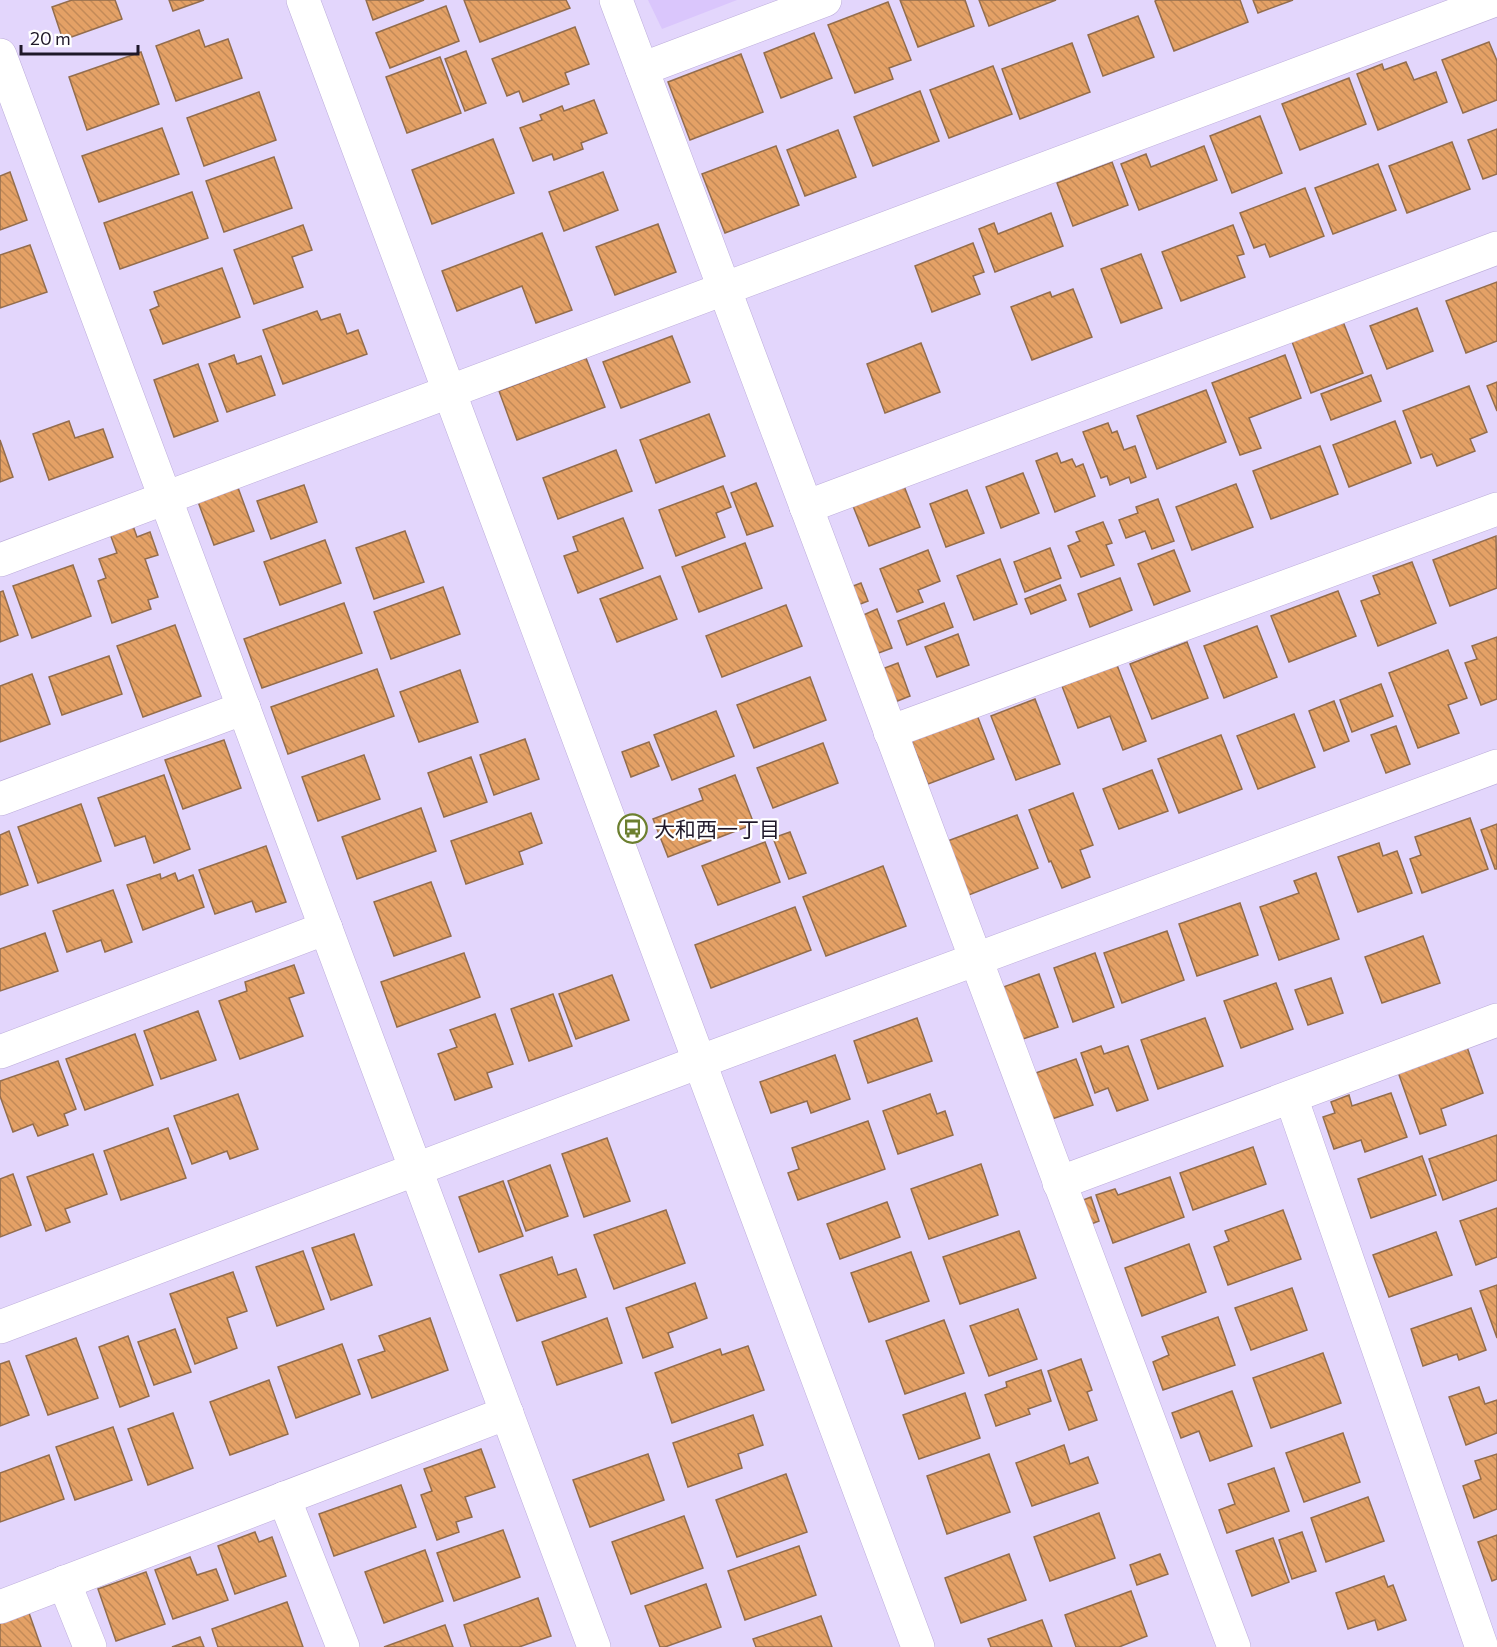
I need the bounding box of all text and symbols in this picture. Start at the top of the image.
scale bar [21,18,138,56]
text: 20 m [30,27,71,49]
bus stop icon: 大和西一丁目 [617,812,649,844]
place label: 大和西一丁目 [654,816,780,841]

